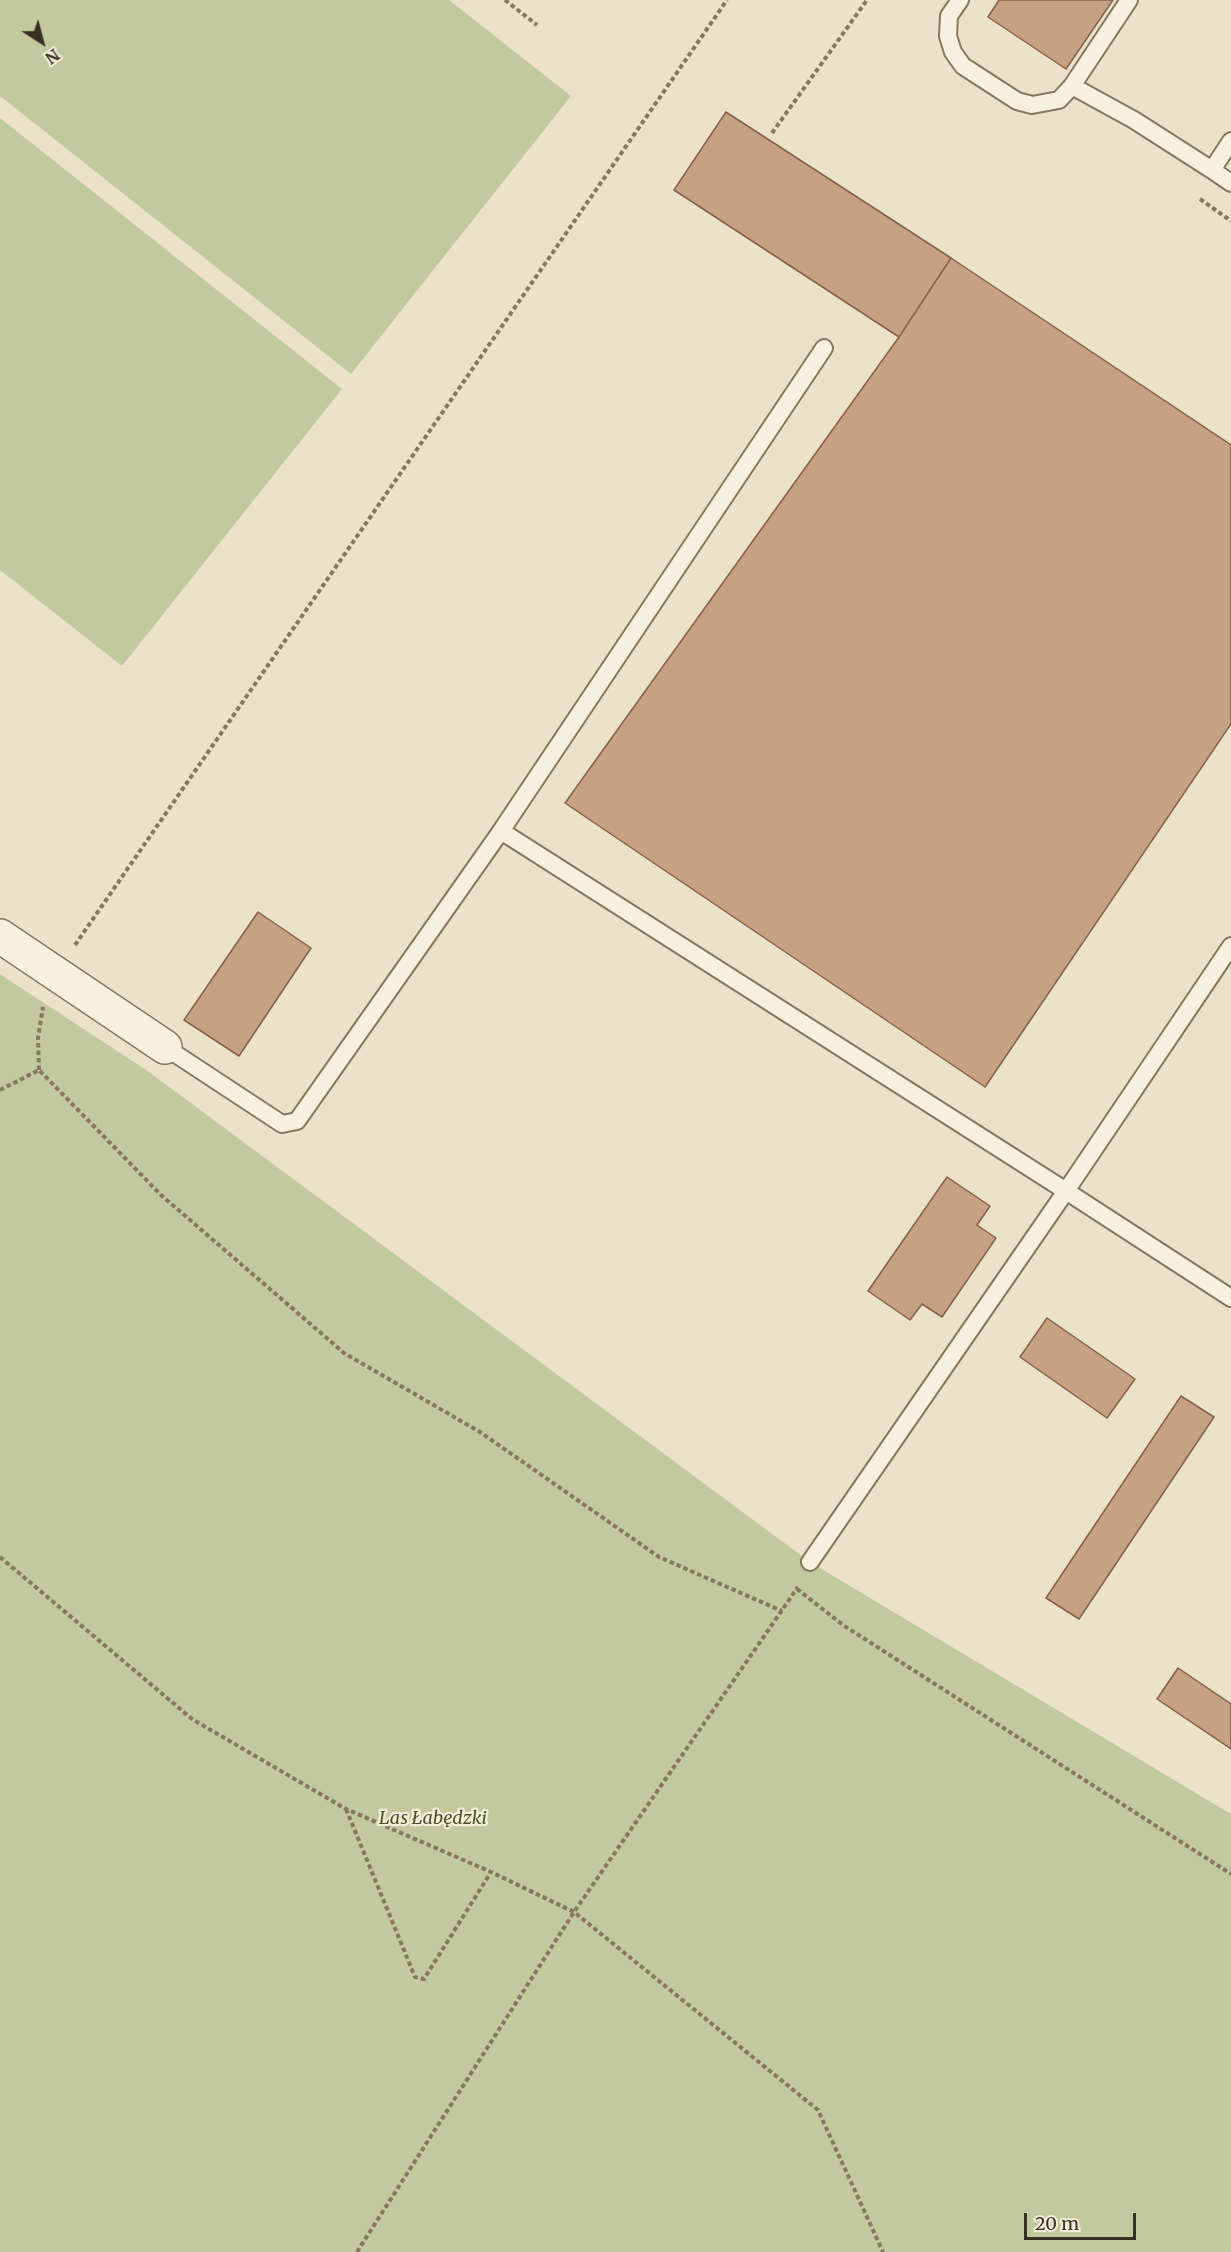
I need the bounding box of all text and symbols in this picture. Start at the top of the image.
north arrow [12,12,72,72]
text: N [42,45,64,68]
park label: Las Łabędzki [379,1808,487,1830]
scale bar [1027,2201,1140,2239]
text: 20 m [1035,2212,1079,2235]

